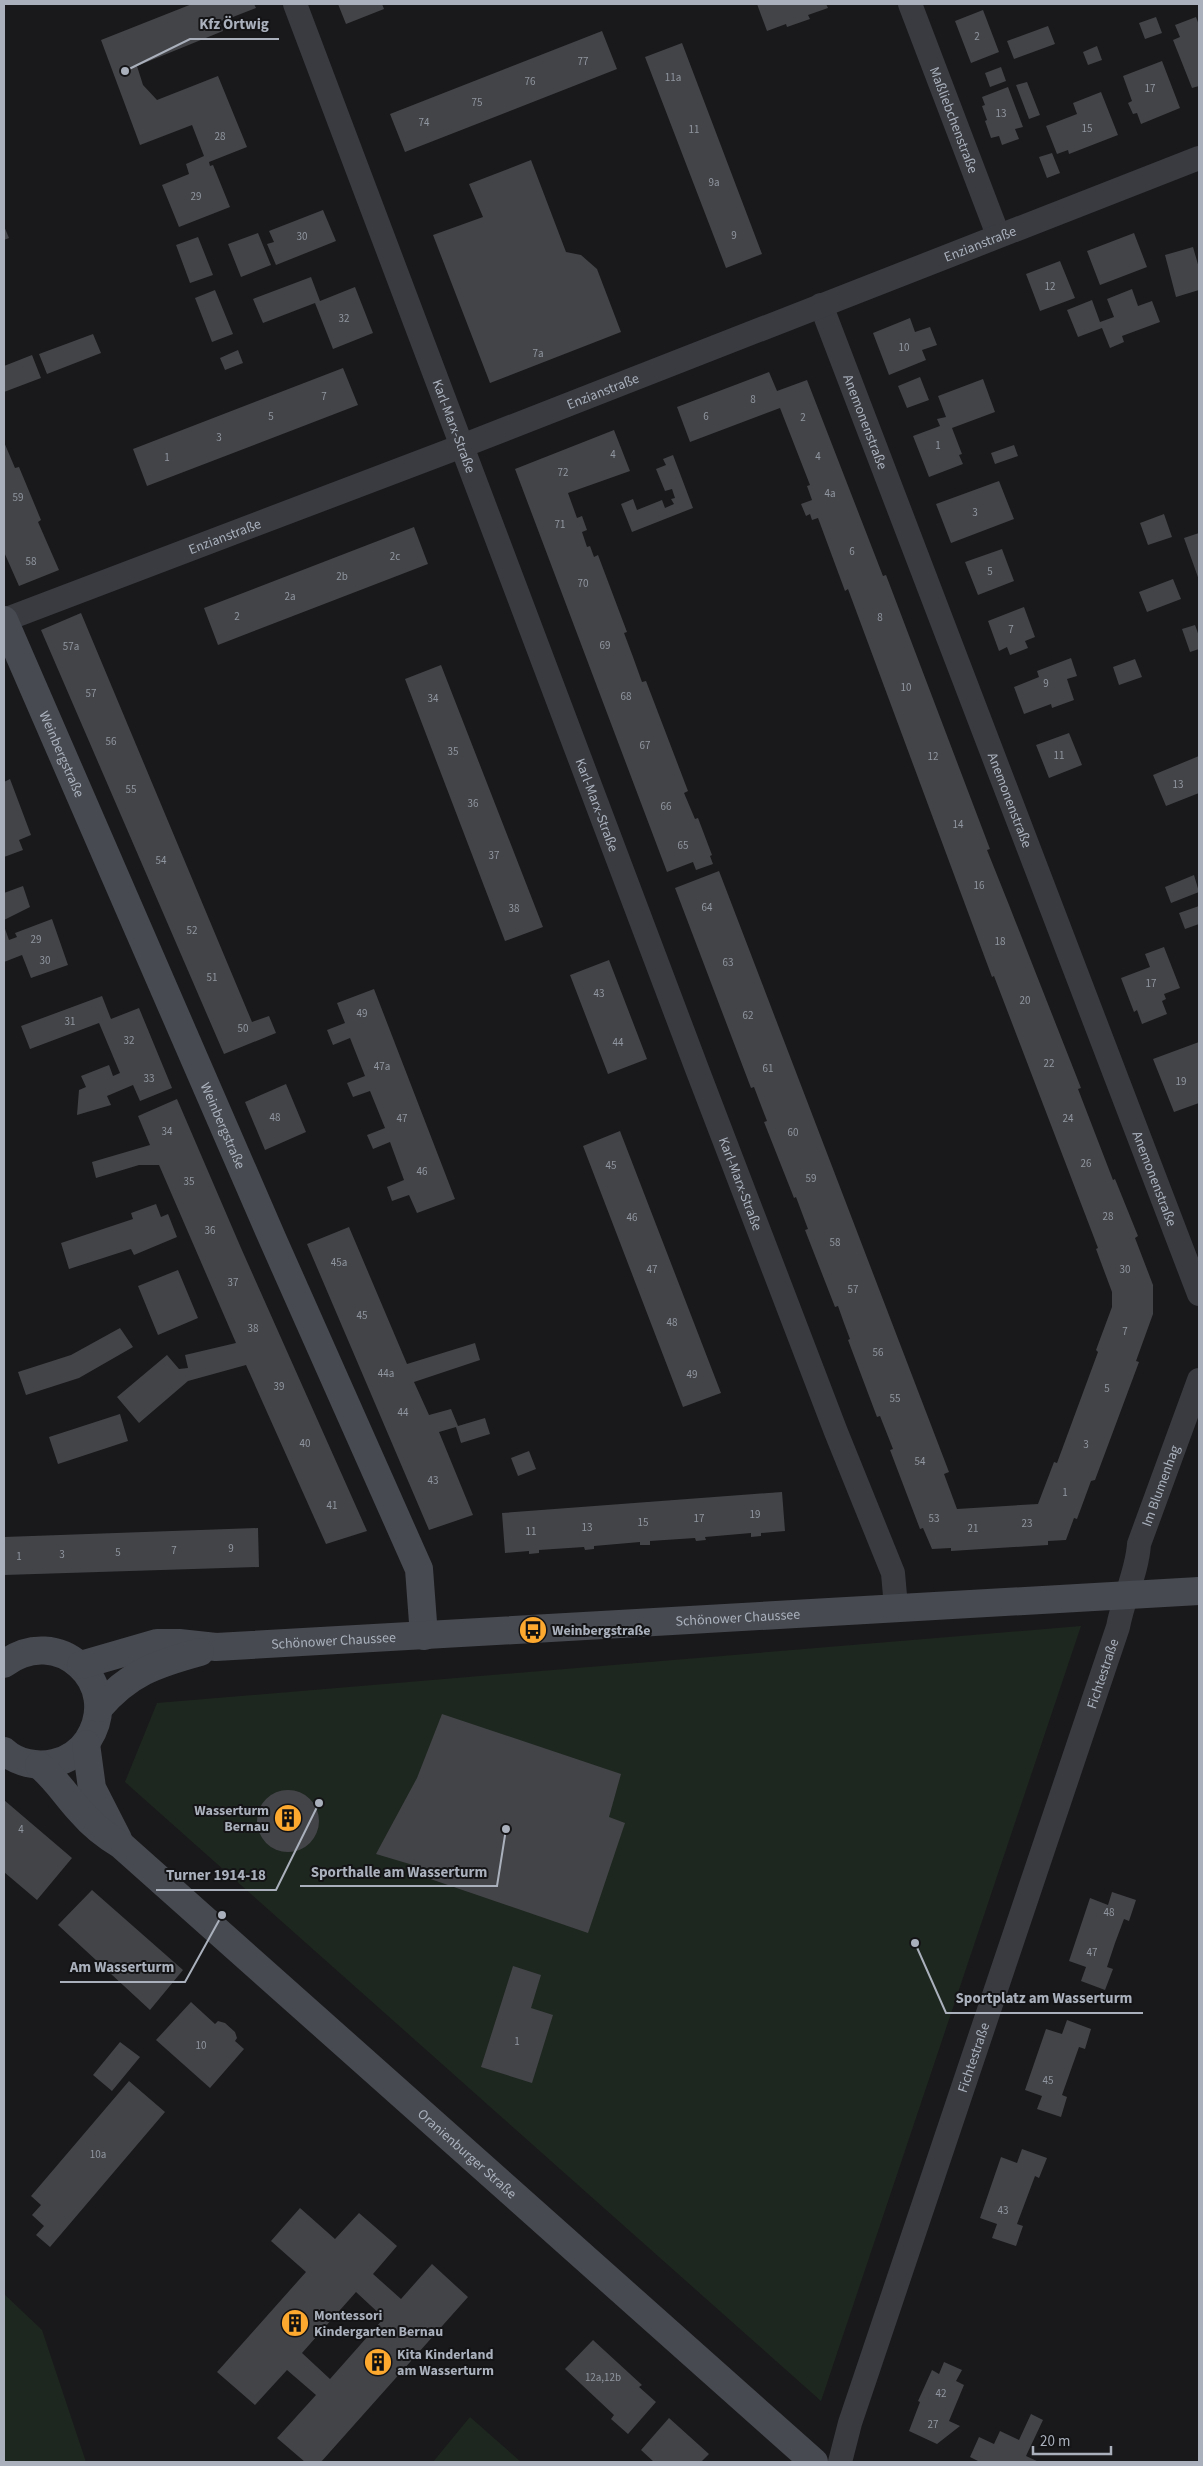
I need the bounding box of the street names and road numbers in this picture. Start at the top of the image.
street label: Maßliebchenstraße [924,64,983,176]
street label: Enzianstraße [941,221,1019,268]
street label: Enzianstraße [564,369,642,415]
street label: Anemonenstraße [837,372,892,473]
street label: Karl-Marx-Straße [427,377,480,476]
street label: Enzianstraße [186,514,264,560]
street label: Weinbergstraße [34,708,89,801]
street label: Anemonenstraße [982,750,1037,851]
street label: Karl-Marx-Straße [570,755,623,855]
street label: Weinbergstraße [195,1079,250,1172]
street label: Anemonenstraße [1127,1128,1181,1229]
street label: Karl-Marx-Straße [713,1134,767,1234]
street label: Im Blumenhag [1137,1442,1185,1530]
street label: Schönower Chaussee [675,1605,801,1632]
street label: Schönower Chaussee [271,1628,397,1655]
street label: Fichtestraße [1082,1636,1124,1712]
street label: Fichtestraße [953,2020,995,2095]
street label: Oranienburger Straße [413,2105,521,2204]

